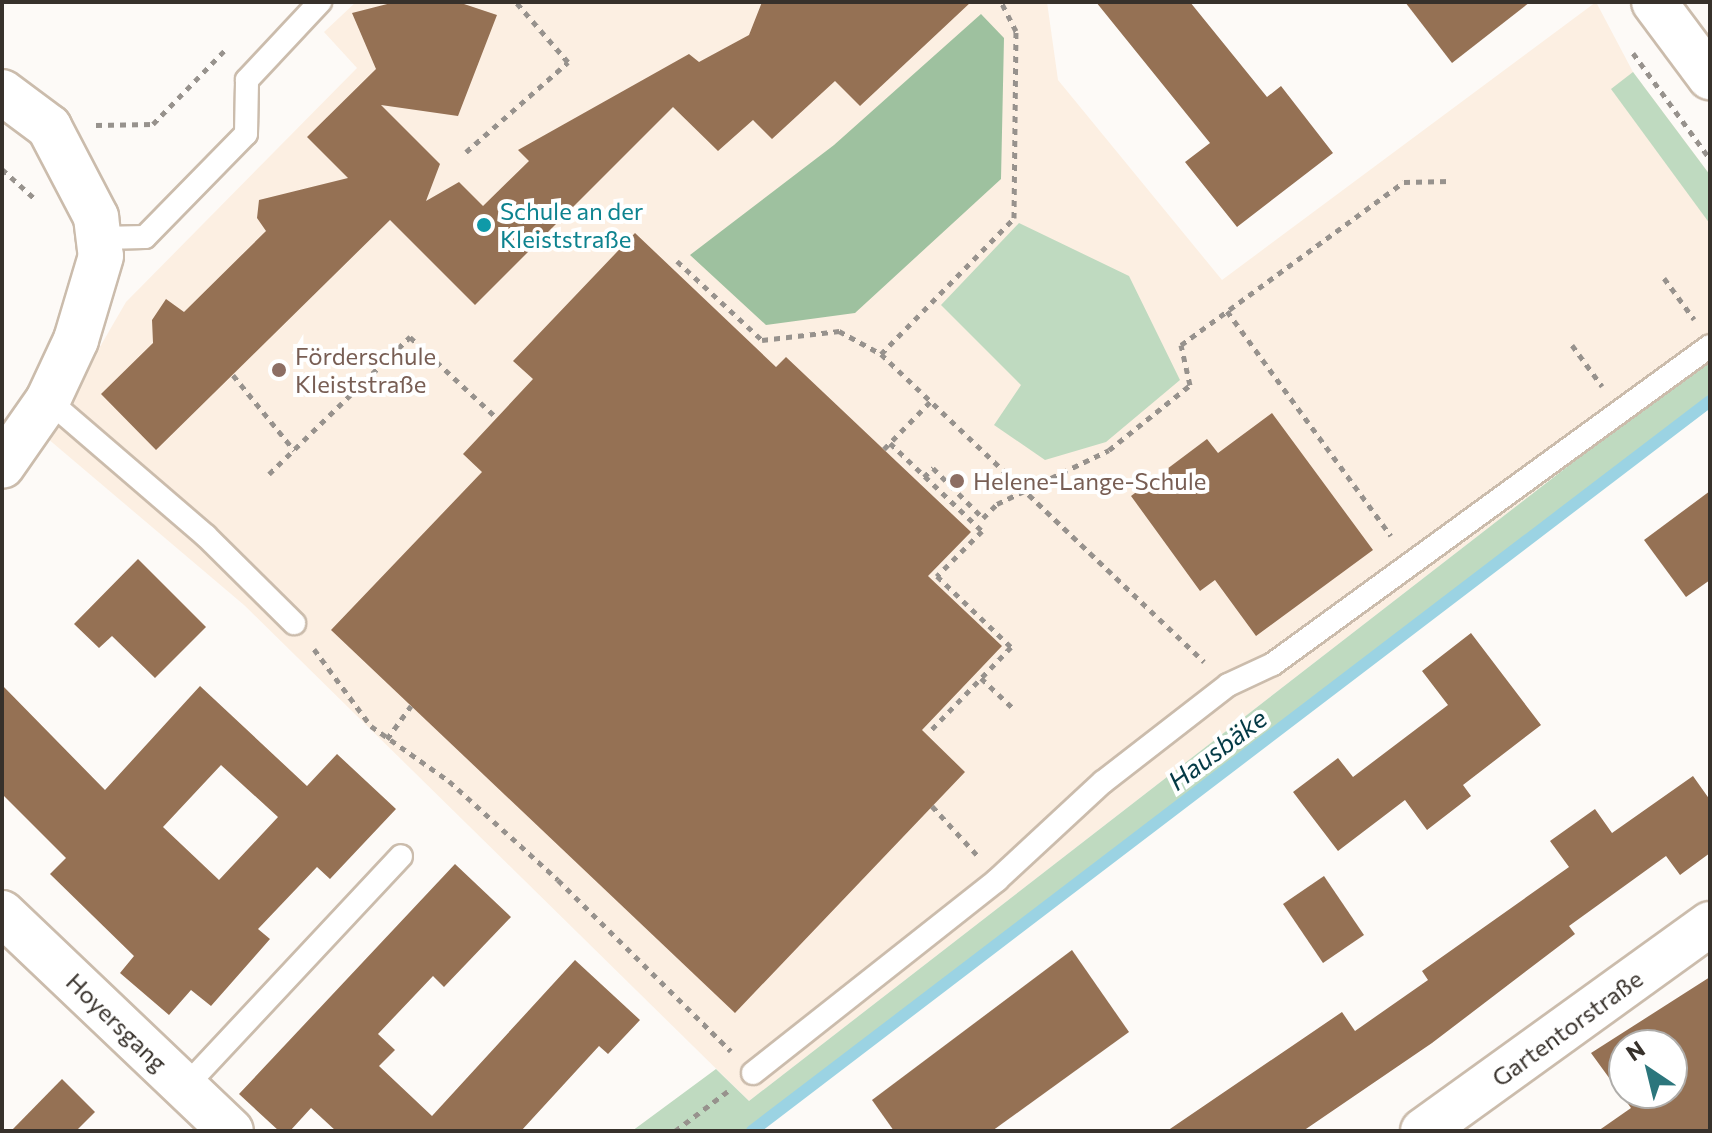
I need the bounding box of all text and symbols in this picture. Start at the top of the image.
place label: Schule an der Kleiststraße [500,197,643,253]
marker: Schule an der Kleiststraße [475,216,493,234]
place label: Förderschule Kleiststraße [295,342,436,398]
marker: Förderschule Kleiststraße [270,361,288,379]
place label: Helene-Lange-Schule [973,467,1206,495]
marker: Helene-Lange-Schule [948,472,966,490]
water label: Hausbäke [1161,702,1273,796]
street label: Gartentorstraße [1486,964,1648,1092]
street label: Hoyersgang [61,967,173,1077]
north arrow [1608,1029,1688,1109]
text: N [1621,1035,1650,1066]

